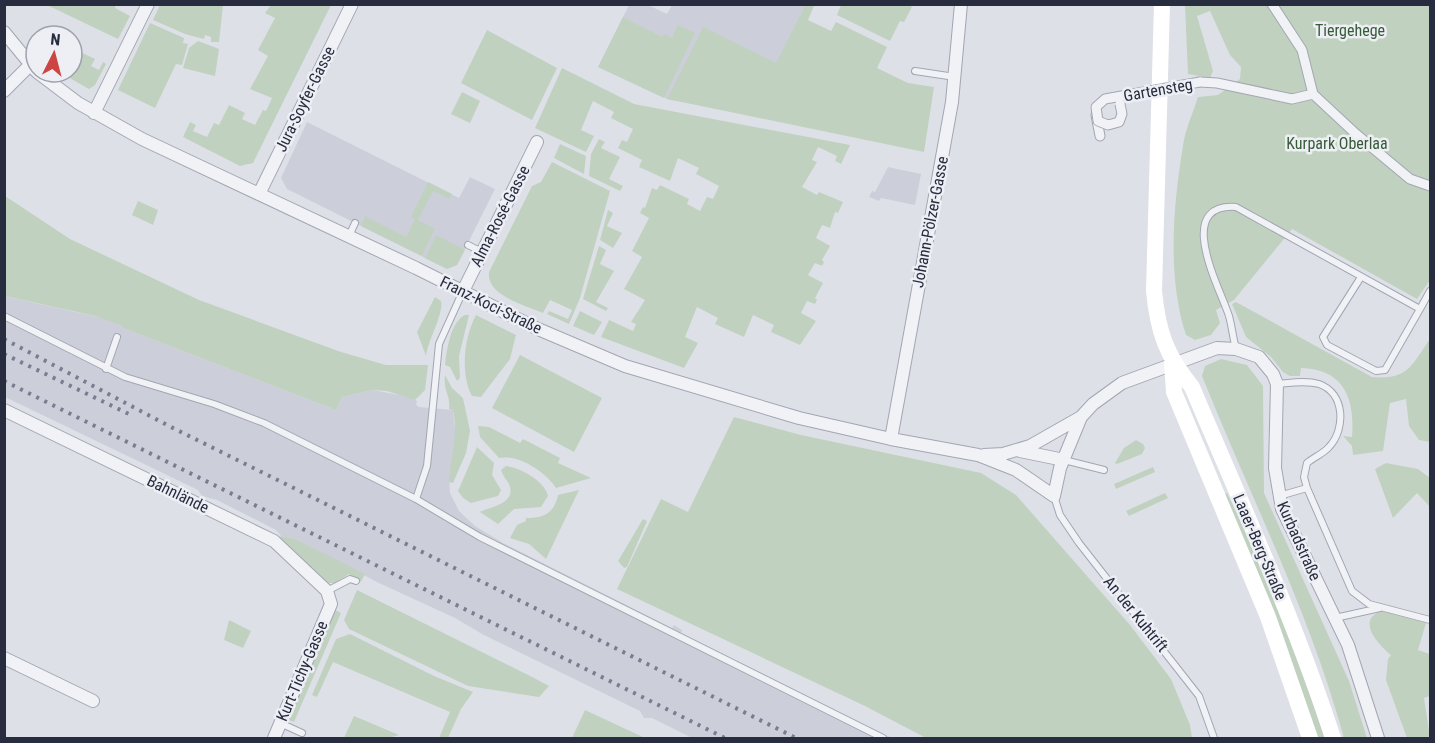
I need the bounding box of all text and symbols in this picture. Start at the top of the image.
park label: Tiergehege [1315,21,1385,40]
north arrow [24,24,84,84]
text: N [50,30,61,50]
street label: Jura-Soyfer-Gasse [271,43,339,155]
street label: Gartensteg [1122,75,1194,105]
park label: Kurpark Oberlaa [1286,134,1388,153]
street label: Johann-Pölzer-Gasse [908,155,952,289]
street label: Alma-Rosé-Gasse [466,162,534,270]
street label: Franz-Koci-Straße [437,272,545,338]
street label: Bahnlände [144,471,212,517]
street label: Laaer-Berg-Straße [1229,491,1291,603]
street label: Kurbadstraße [1273,498,1325,584]
street label: An der Kuhtrift [1100,572,1172,656]
street label: Kurt-Tichy-Gasse [272,618,332,724]

